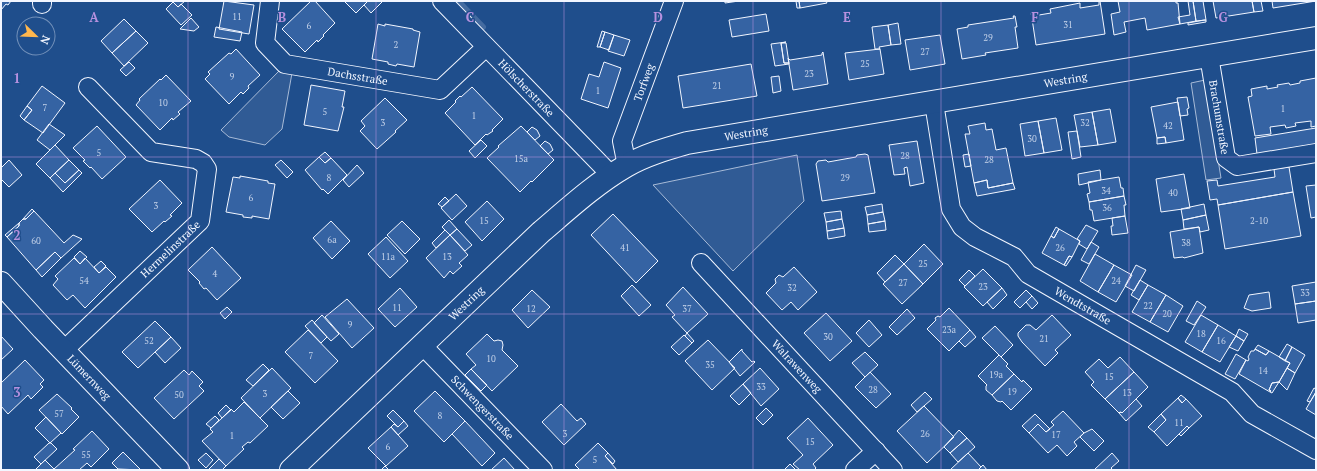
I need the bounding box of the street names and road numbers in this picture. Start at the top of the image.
street label: Hölscherstraße [495,56,558,120]
street label: Torfweg [630,61,657,103]
street label: Dachsstraße [326,64,389,88]
street label: Westring [1043,69,1088,90]
street label: Brachumstraße [1206,79,1232,156]
street label: Westring [723,123,769,144]
street label: Hermelinstraße [138,217,204,281]
street label: Westring [446,283,487,323]
street label: Wendtstraße [1052,284,1114,328]
street label: Walrawenweg [769,337,825,396]
street label: Lümernweg [64,352,114,403]
street label: Schwengerstraße [448,372,517,443]

